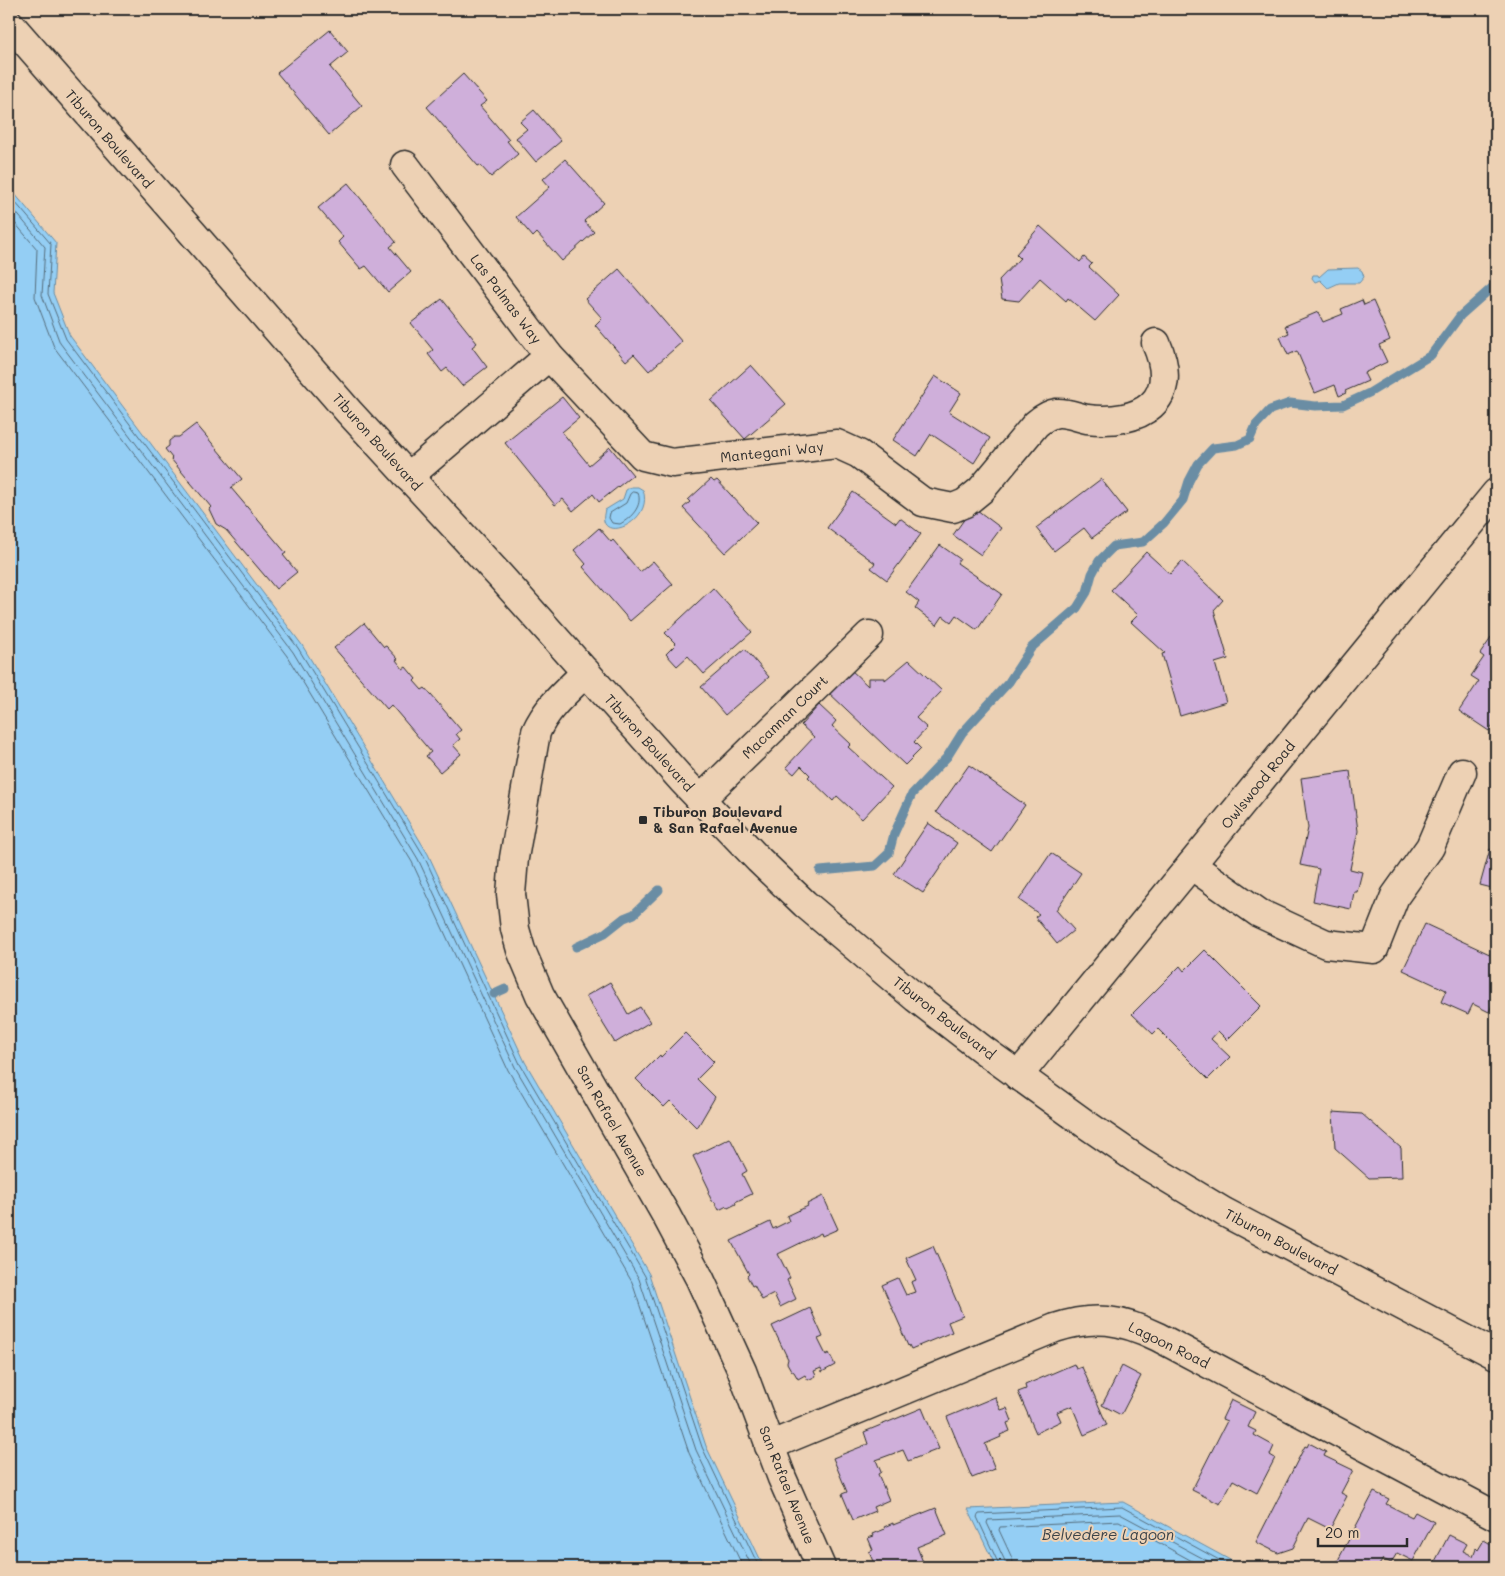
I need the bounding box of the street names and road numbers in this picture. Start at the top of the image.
street label: Tiburon Boulevard [61,85,158,192]
street label: Las Palmas Way [466,250,546,347]
street label: Tiburon Boulevard [328,389,426,495]
street label: Mantegani Way [719,437,825,466]
street label: Macannan Court [738,671,832,763]
street label: Tiburon Boulevard [600,690,698,796]
street label: Owlswood Road [1216,737,1299,833]
street label: Tiburon Boulevard [889,972,1000,1064]
street label: San Rafael Avenue [573,1062,652,1180]
street label: Tiburon Boulevard [1222,1204,1341,1279]
street label: Lagoon Road [1126,1317,1213,1372]
street label: San Rafael Avenue [755,1423,820,1547]

